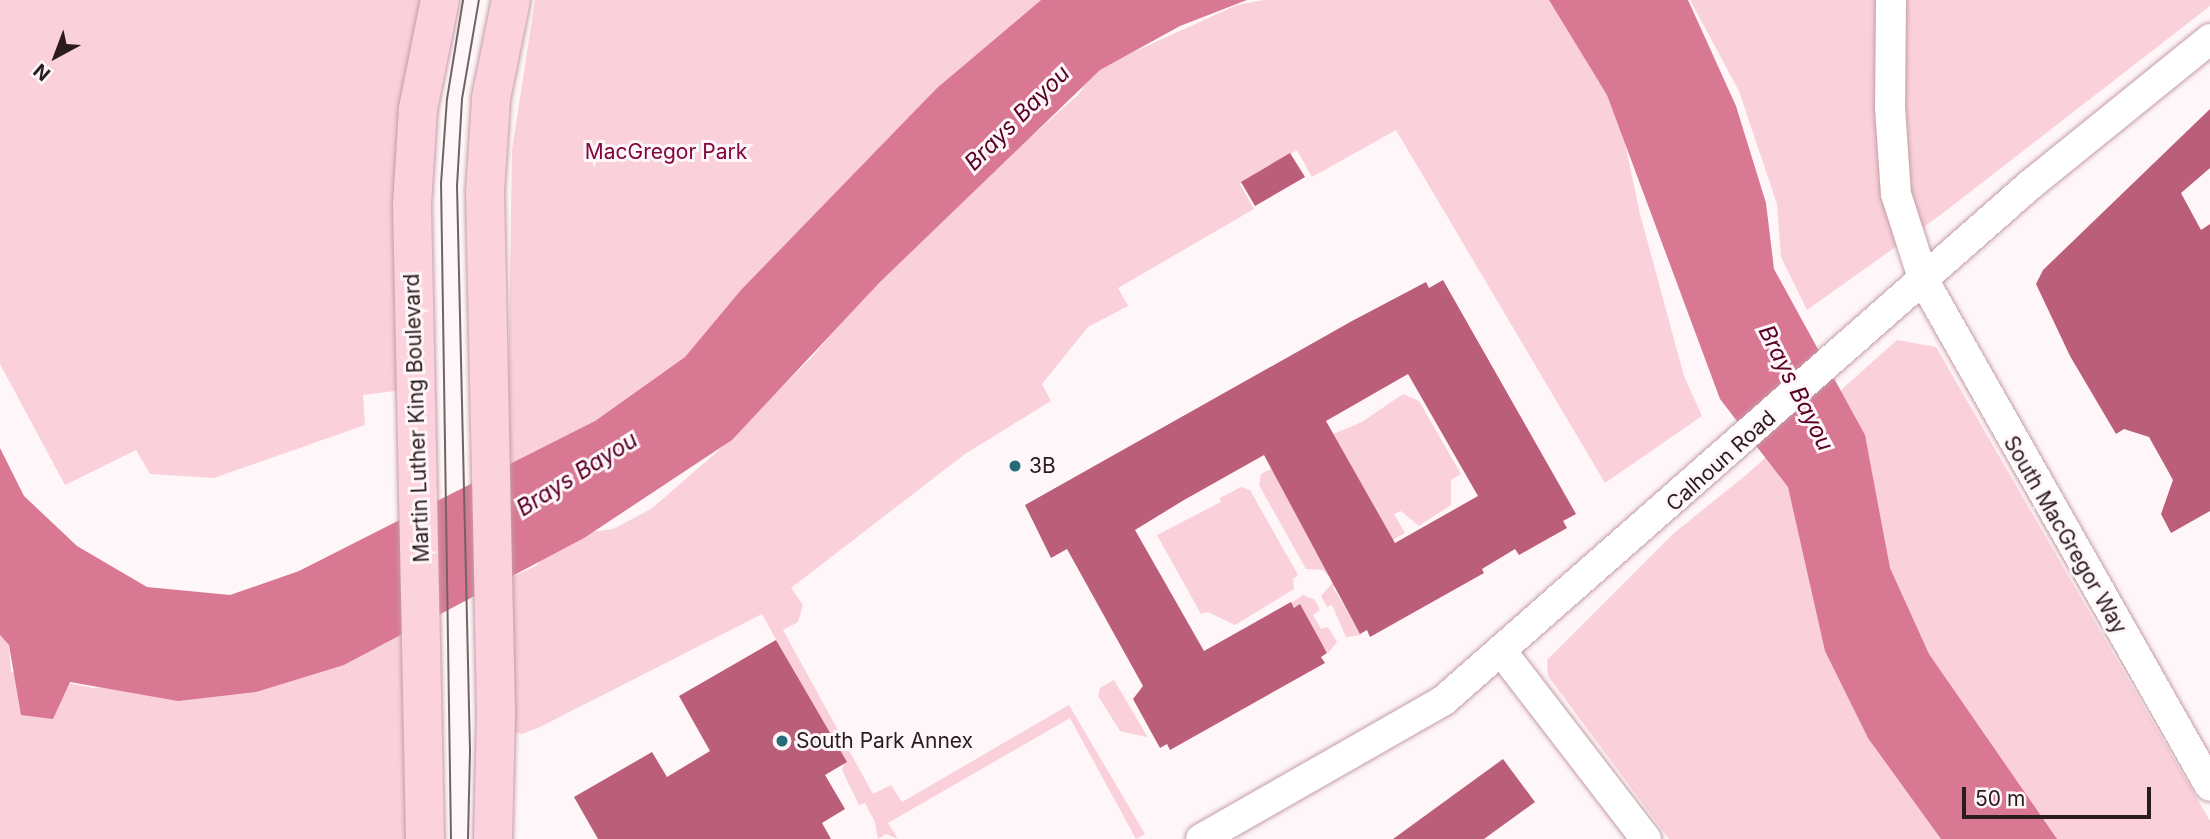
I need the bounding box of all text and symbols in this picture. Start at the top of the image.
north arrow [21,21,91,91]
text: N [29,59,55,86]
water label: Brays Bayou [959,60,1075,176]
park label: MacGregor Park [585,139,747,165]
street label: Martin Luther King Boulevard [399,273,435,563]
water label: Brays Bayou [1753,321,1839,455]
street label: Calhoun Road [1661,405,1781,517]
water label: Brays Bayou [511,426,643,522]
street label: South MacGregor Way [1998,432,2132,638]
place label: 3B [1029,453,1056,479]
marker: 3B [1007,458,1023,474]
place label: South Park Annex [796,728,973,754]
marker: South Park Annex [774,733,790,749]
scale bar [1965,772,2154,816]
text: 50 m [1975,786,2025,811]

